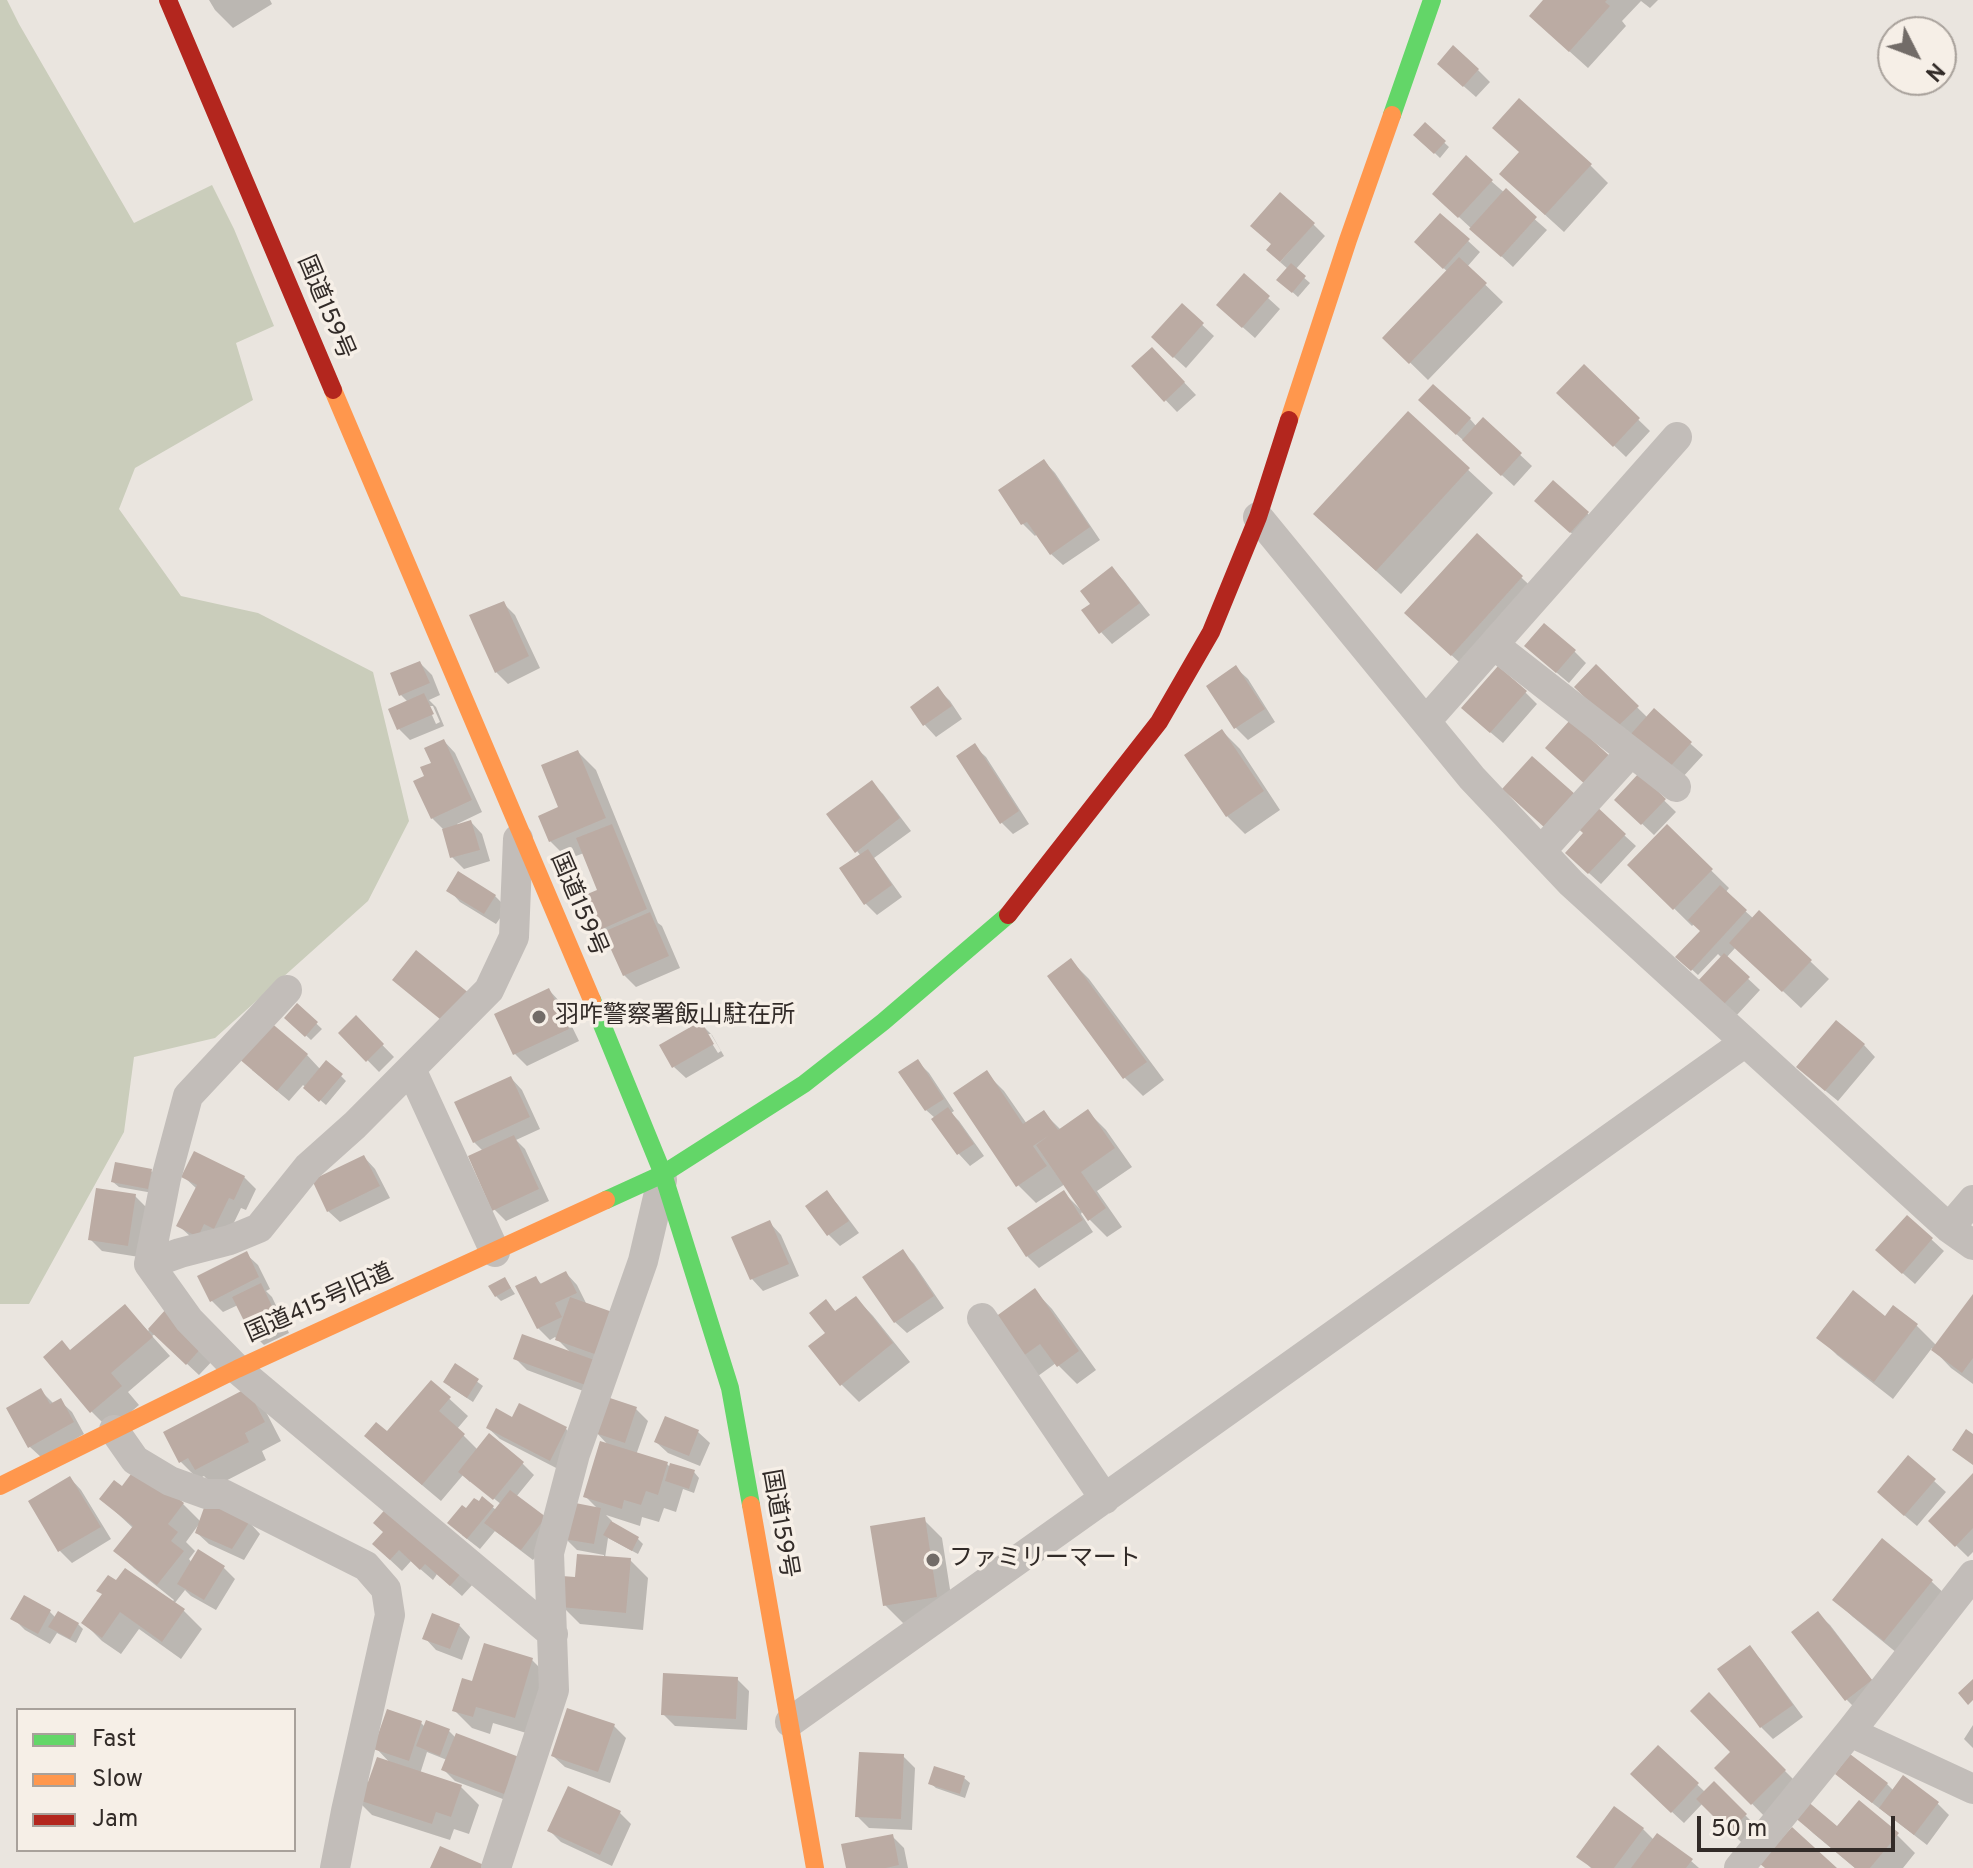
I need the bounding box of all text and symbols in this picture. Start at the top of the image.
north arrow [1877,16,1957,96]
text: N [1918,56,1949,86]
street label: 国道159号 [289,252,359,364]
street label: 国道159号 [542,849,612,961]
place label: 羽咋警察署飯山駐在所 [555,1003,795,1031]
marker: 羽咋警察署飯山駐在所 [530,1008,548,1026]
street label: 国道415号旧道 [242,1260,398,1350]
street label: 国道159号 [754,1467,802,1581]
place label: ファミリーマート [949,1546,1141,1574]
marker: ファミリーマート [924,1551,942,1569]
legend [16,1708,296,1852]
text: Fast [92,1725,136,1755]
text: Slow [92,1765,143,1795]
scale bar [1701,1800,1899,1850]
text: Jam [92,1805,138,1835]
text: 50 m [1711,1815,1767,1845]

